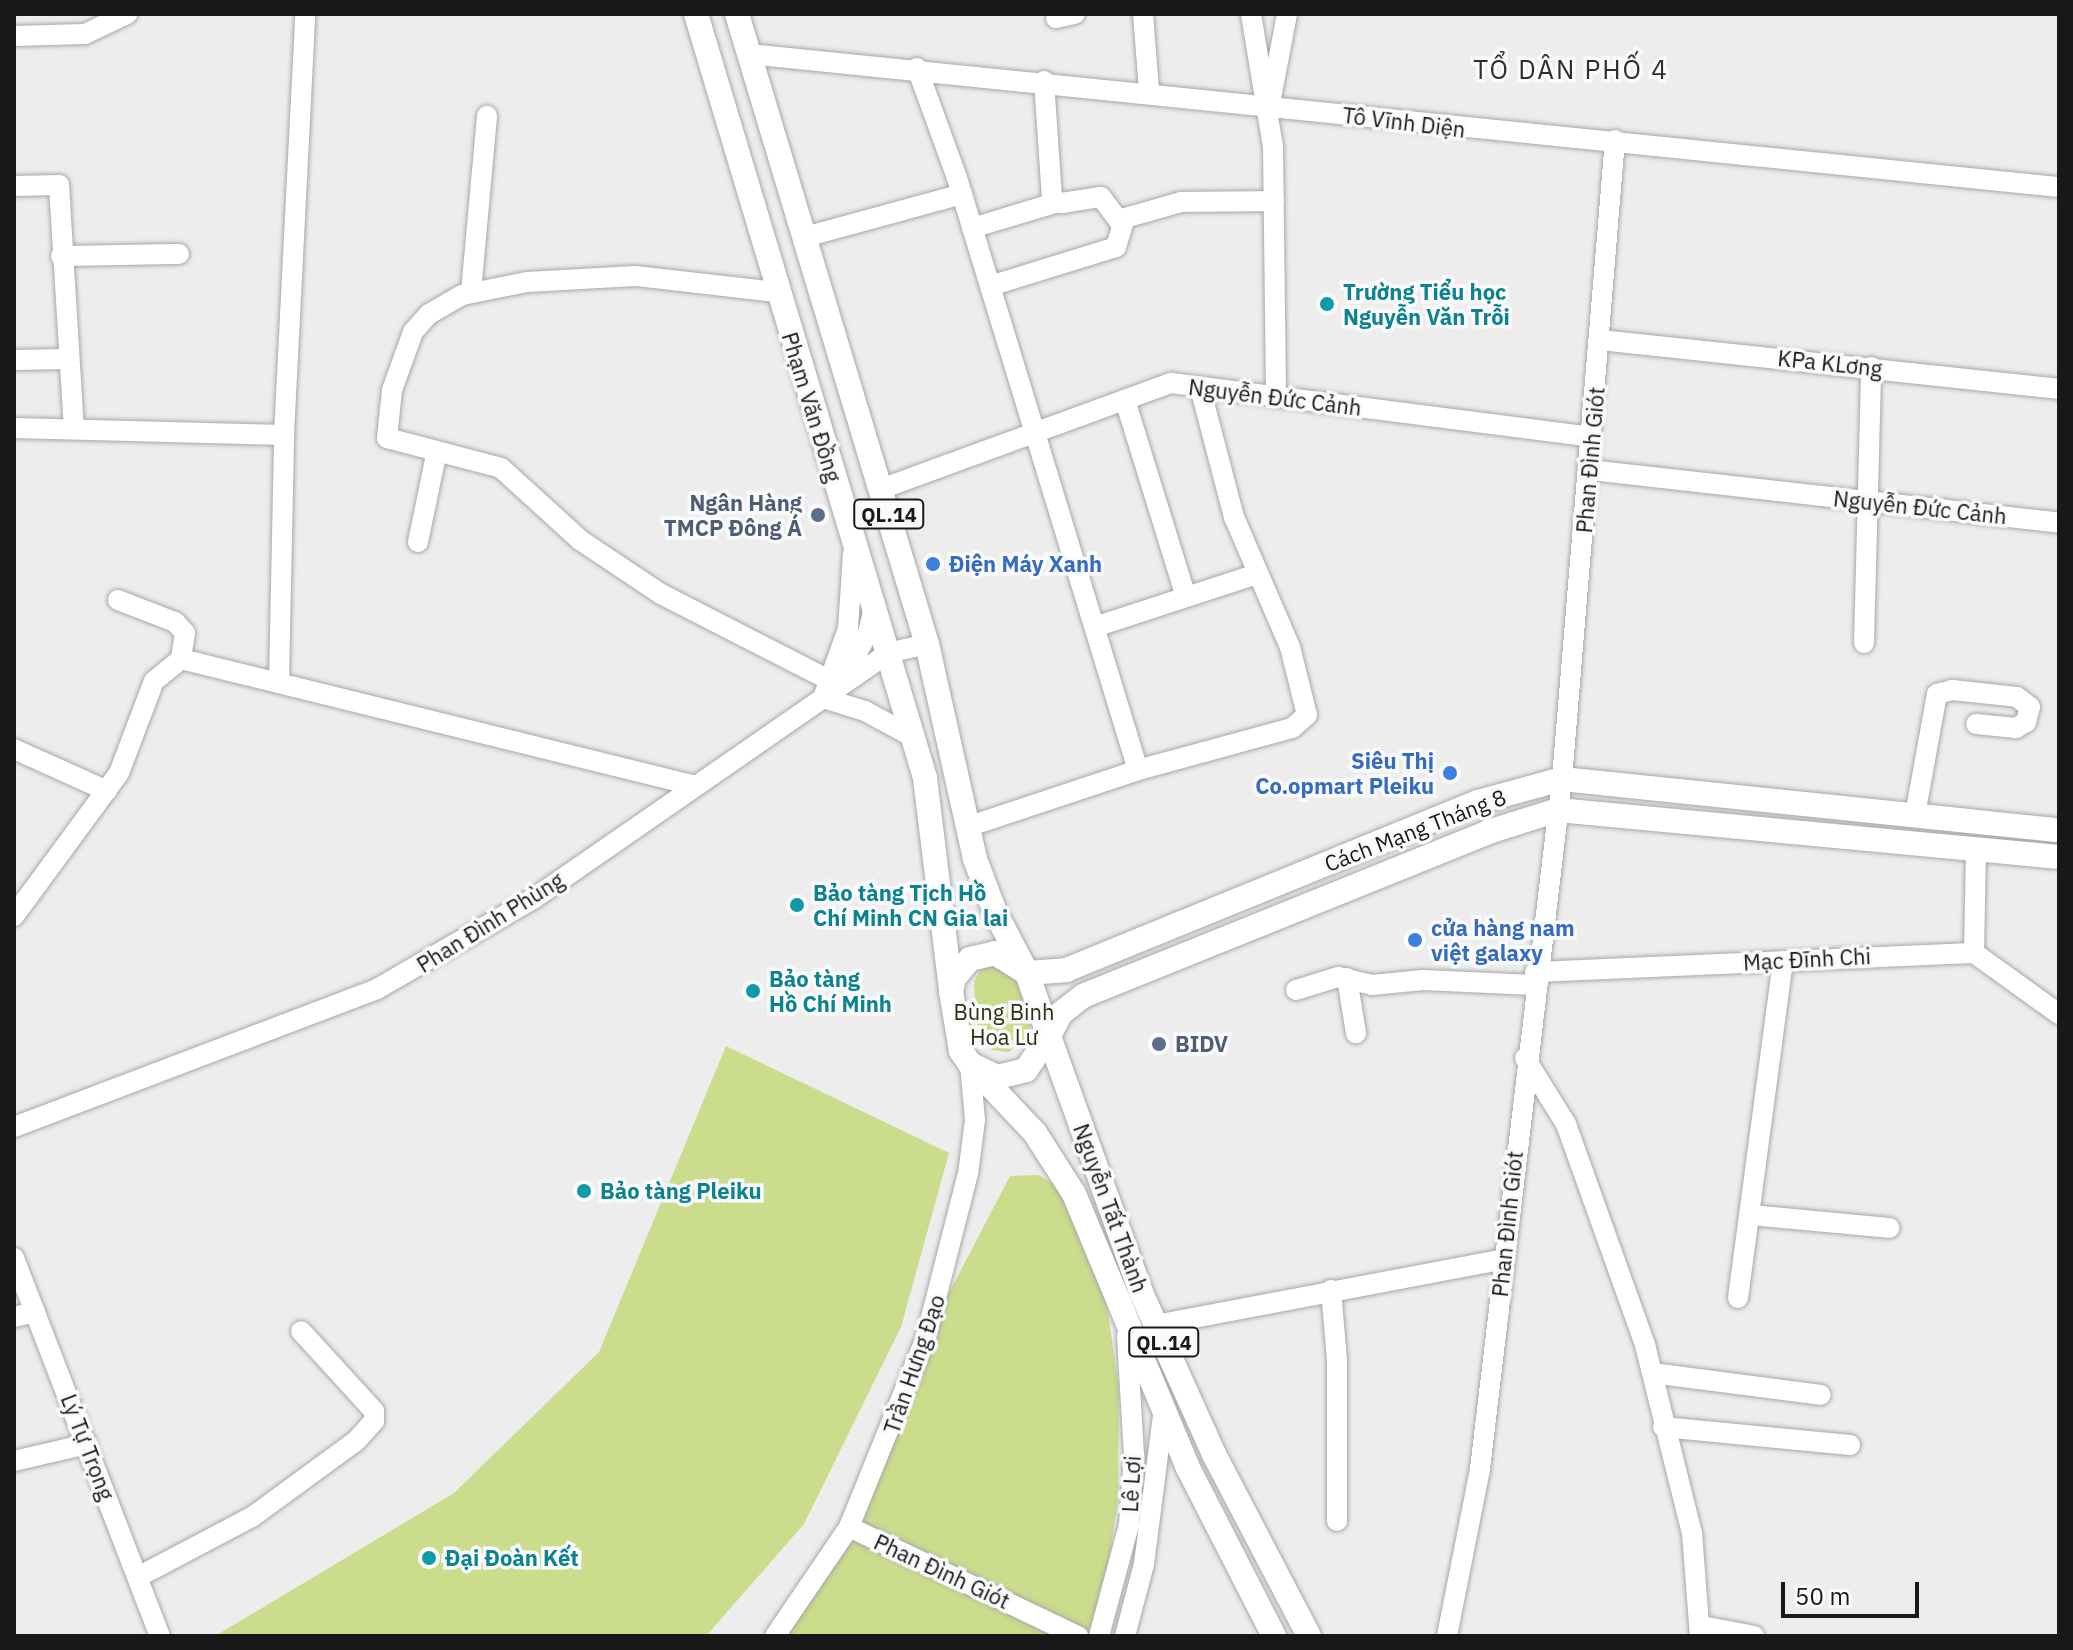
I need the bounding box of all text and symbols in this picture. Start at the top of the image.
district label: TỔ DÂN PHỐ 4 [1473,54,1669,86]
street label: Tô Vĩnh Diện [1341,101,1467,143]
place label: Trường Tiểu học Nguyễn Văn Trỗi [1343,278,1510,330]
marker: Trường Tiểu học Nguyễn Văn Trỗi [1318,295,1336,313]
street label: Phạm Văn Đồng [777,329,847,485]
street label: KPa KLơng [1776,344,1884,382]
street label: Nguyễn Đức Cảnh [1187,373,1363,421]
street label: Phan Đình Giót [1570,386,1610,534]
street label: Nguyễn Đức Cảnh [1832,485,2008,529]
place label: Ngân Hàng TMCP Đông Á [664,489,802,540]
road number: QL.14 [853,498,925,530]
marker: Ngân Hàng TMCP Đông Á [809,506,827,524]
place label: Điện Máy Xanh [949,551,1102,577]
marker: Điện Máy Xanh [924,555,942,573]
place label: Siêu Thị Co.opmart Pleiku [1255,747,1434,798]
marker: Siêu Thị Co.opmart Pleiku [1441,764,1459,782]
street label: Cách Mạng Tháng 8 [1320,783,1510,877]
street label: Phan Đình Phùng [412,866,568,978]
place label: Bảo tàng Tịch Hồ Chí Minh CN Gia lai [813,879,1008,930]
marker: Bảo tàng Tịch Hồ Chí Minh CN Gia lai [788,896,806,914]
place label: cửa hàng nam việt galaxy [1431,914,1575,966]
marker: cửa hàng nam việt galaxy [1406,931,1424,949]
street label: Mạc Đĩnh Chi [1742,942,1872,976]
place label: Bảo tàng Hồ Chí Minh [769,965,892,1016]
marker: Bảo tàng Hồ Chí Minh [744,982,762,1000]
park label: Bùng Binh Hoa Lư [953,998,1055,1050]
place label: BIDV [1175,1031,1228,1057]
marker: BIDV [1150,1035,1168,1053]
street label: Nguyễn Tất Thành [1068,1120,1154,1296]
street label: Phan Đình Giót [1486,1150,1528,1298]
place label: Bảo tàng Pleiku [600,1178,762,1204]
marker: Bảo tàng Pleiku [575,1182,593,1200]
street label: Trần Hưng Đạo [878,1291,950,1437]
road number: QL.14 [1128,1326,1200,1358]
street label: Lý Tự Trọng [56,1390,120,1504]
street label: Lê Lợi [1116,1455,1146,1513]
street label: Phan Đình Giót [870,1528,1014,1614]
place label: Đại Đoàn Kết [445,1545,579,1571]
marker: Đại Đoàn Kết [420,1549,438,1567]
scale bar [1785,1566,1923,1616]
text: 50 m [1795,1580,1850,1612]

